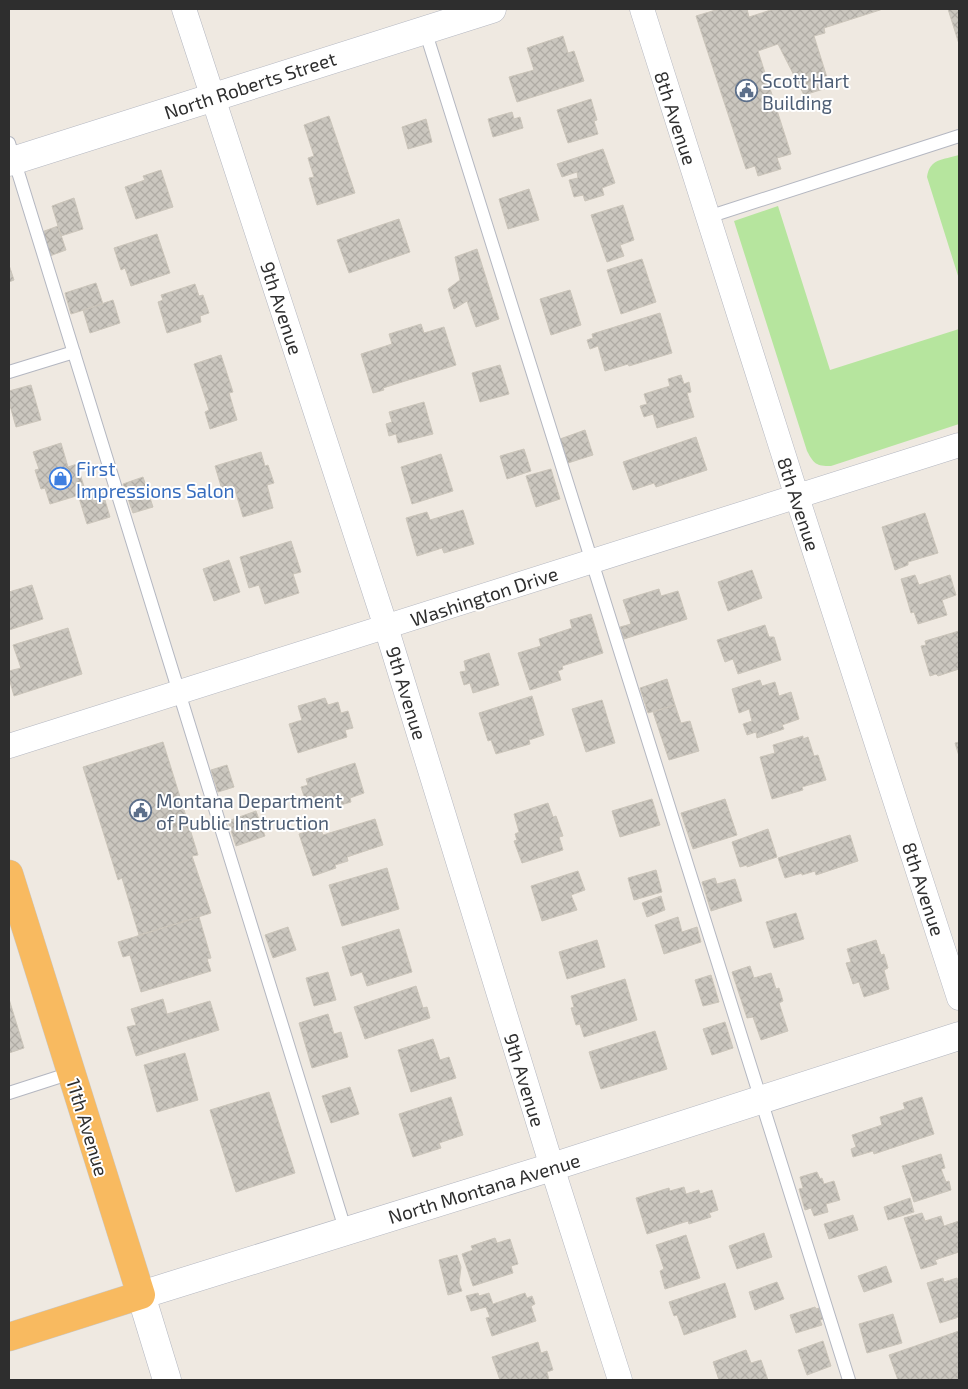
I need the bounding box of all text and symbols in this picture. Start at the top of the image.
street label: North Roberts Street [161,46,339,124]
street label: 8th Avenue [650,68,702,168]
place label: Scott Hart Building [762,69,849,114]
public building icon: Scott Hart Building [734,79,758,103]
street label: 9th Avenue [256,259,308,357]
street label: 8th Avenue [773,454,825,554]
place label: First Impressions Salon [76,457,235,502]
shop icon: First Impressions Salon [48,467,72,491]
street label: Washington Drive [407,561,561,631]
street label: 9th Avenue [382,643,432,743]
place label: Montana Department of Public Instruction [156,789,342,834]
public building icon: Montana Department of Public Instruction [128,799,152,823]
street label: 8th Avenue [898,839,950,939]
street label: 9th Avenue [500,1030,550,1130]
street label: 11th Avenue [62,1075,114,1179]
street label: North Montana Avenue [385,1148,583,1228]

